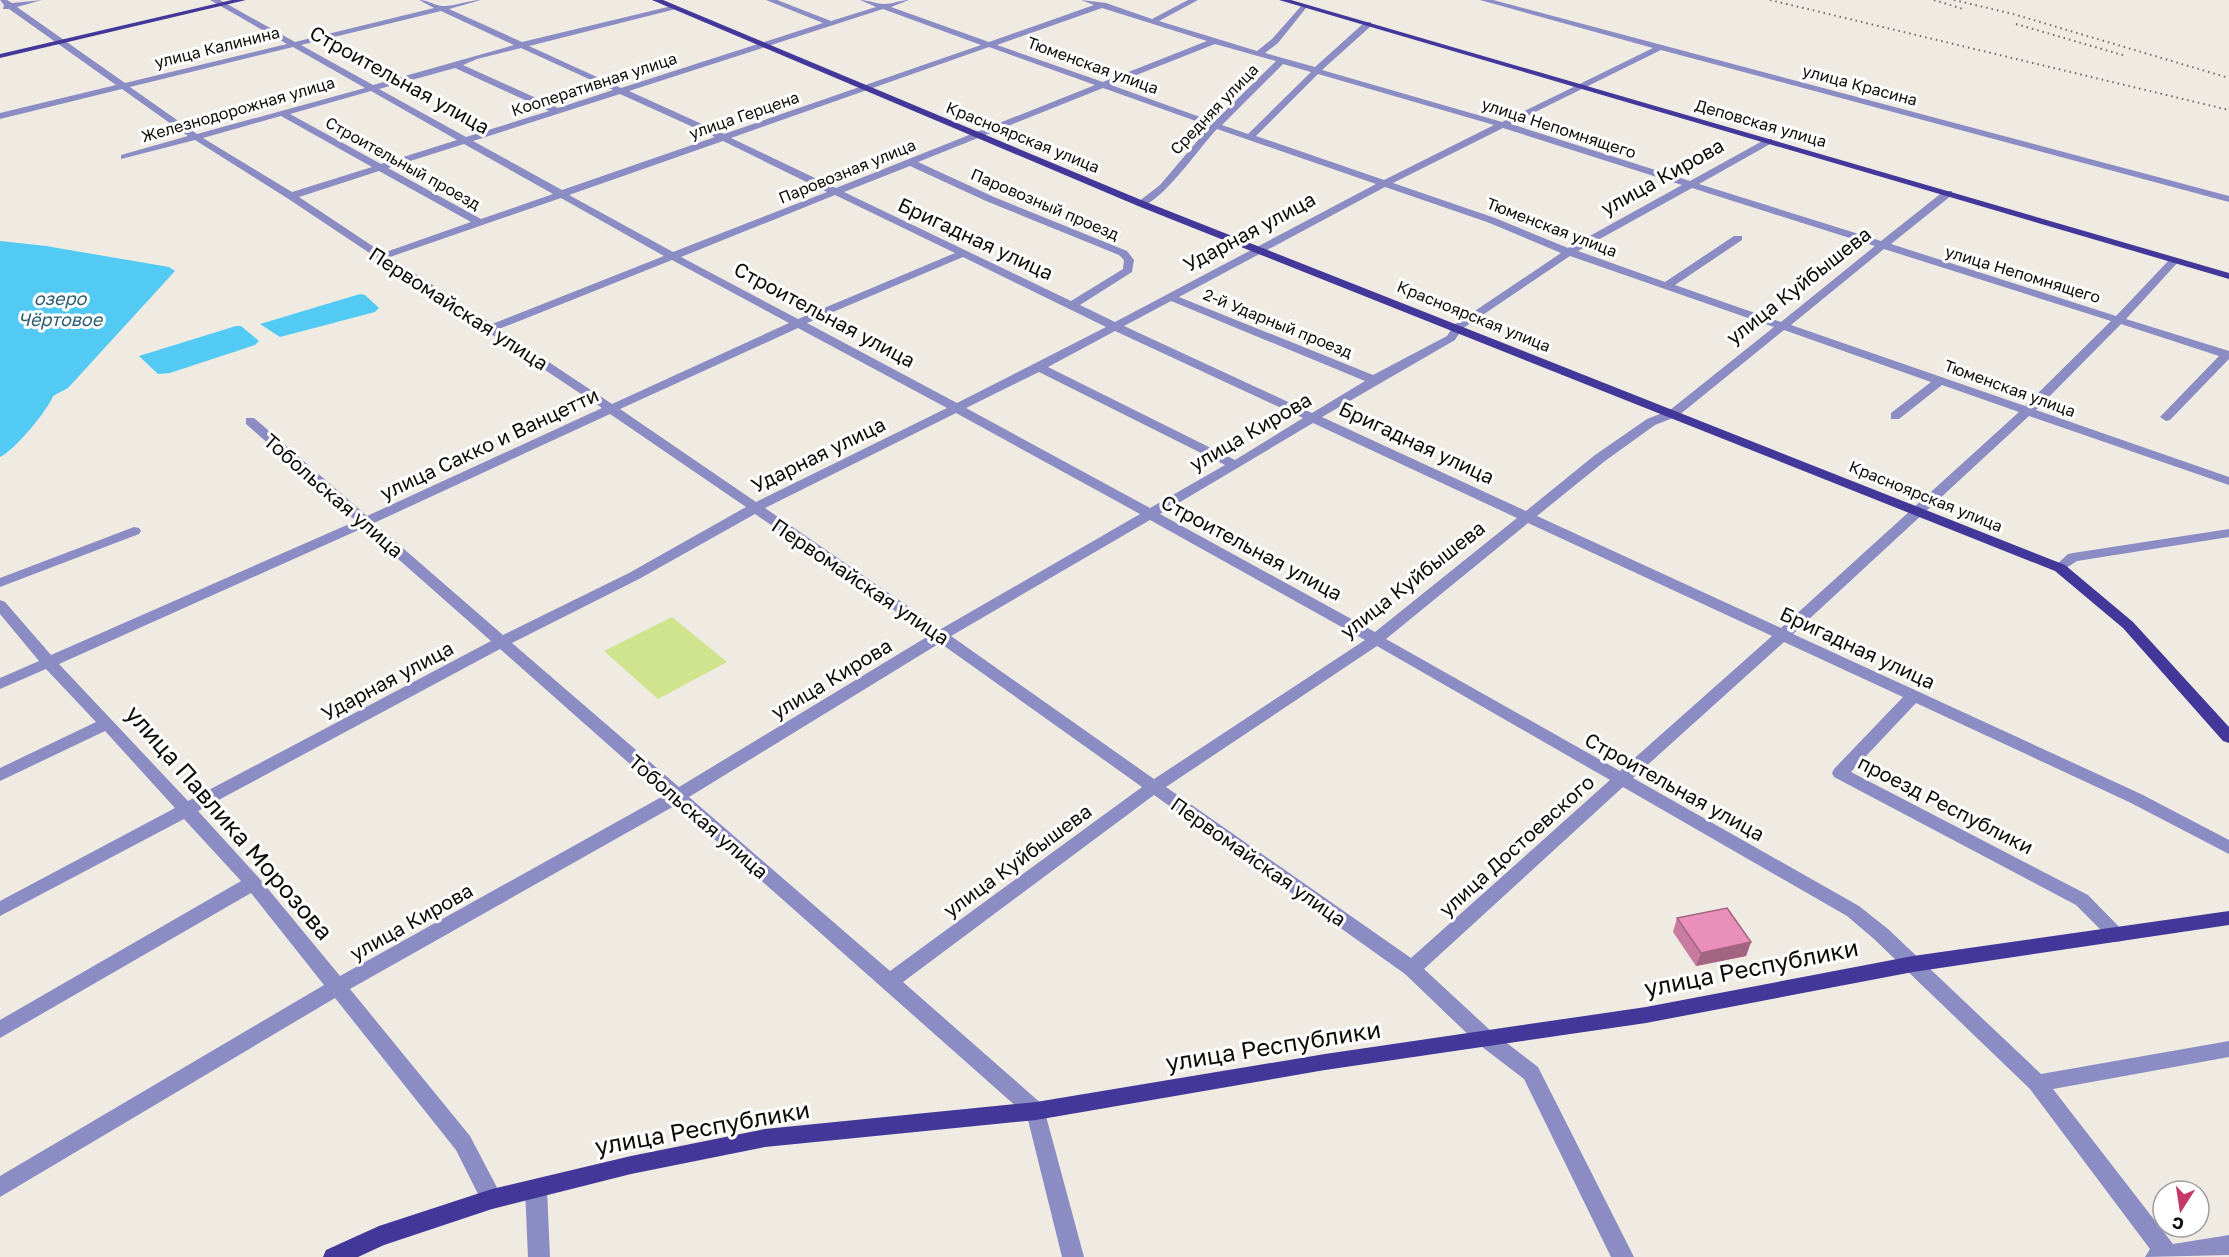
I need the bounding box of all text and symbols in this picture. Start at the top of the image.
street label: Строительная улица [306,20,494,138]
street label: улица Калинина [152,22,282,72]
street label: Тюменская улица [1025,32,1161,98]
street label: Кооперативная улица [509,48,679,120]
street label: Средняя улица [1166,59,1262,159]
street label: улица Красина [1800,60,1920,110]
street label: Железнодорожная улица [139,72,337,146]
street label: улица Герцена [686,87,802,143]
street label: улица Непомнящего [1479,94,1639,162]
street label: Деповская улица [1693,95,1829,151]
street label: Красноярская улица [943,97,1103,177]
street label: Строительный проезд [322,112,484,214]
street label: улица Кирова [1596,132,1728,220]
street label: Паровозная улица [775,134,919,208]
street label: Паровозный проезд [968,164,1122,244]
street label: Ударная улица [1179,186,1319,276]
street label: Бригадная улица [895,192,1057,284]
street label: Тюменская улица [1484,193,1620,261]
street label: улица Куйбышева [1721,221,1875,349]
street label: Первомайская улица [365,241,553,375]
street label: улица Непомнящего [1943,241,2103,307]
street label: Строительная улица [730,256,920,372]
street label: Красноярская улица [1394,276,1554,356]
street label: 2-й Ударный проезд [1201,284,1356,362]
water label: озеро Чёртовое [18,287,104,330]
street label: Тюменская улица [1942,355,2078,421]
street label: улица Сакко и Ванцетти [376,382,602,504]
street label: улица Кирова [1185,386,1315,476]
street label: Бригадная улица [1336,396,1498,488]
street label: Ударная улица [747,411,889,497]
street label: Тобольская улица [259,428,409,562]
street label: Красноярская улица [1846,456,2006,536]
street label: Строительная улица [1157,489,1347,605]
street label: Первомайская улица [768,513,954,649]
street label: улица Куйбышева [1335,515,1489,643]
street label: Бригадная улица [1777,601,1939,693]
street label: улица Кирова [766,633,896,723]
street label: Ударная улица [317,635,457,725]
street label: улица Павлика Морозова [120,699,340,945]
street label: Строительная улица [1581,727,1769,845]
street label: Тобольская улица [624,749,774,883]
street label: проезд Республики [1854,749,2038,859]
street label: улица Достоевского [1434,769,1598,921]
street label: Первомайская улица [1167,791,1351,931]
street label: улица Куйбышева [938,798,1096,922]
street label: улица Кирова [345,877,477,965]
street label: улица Республики [1641,932,1861,1002]
street label: улица Республики [1163,1014,1383,1076]
street label: улица Республики [592,1094,812,1160]
north arrow [2151,1179,2211,1239]
text: С [2170,1213,2186,1235]

